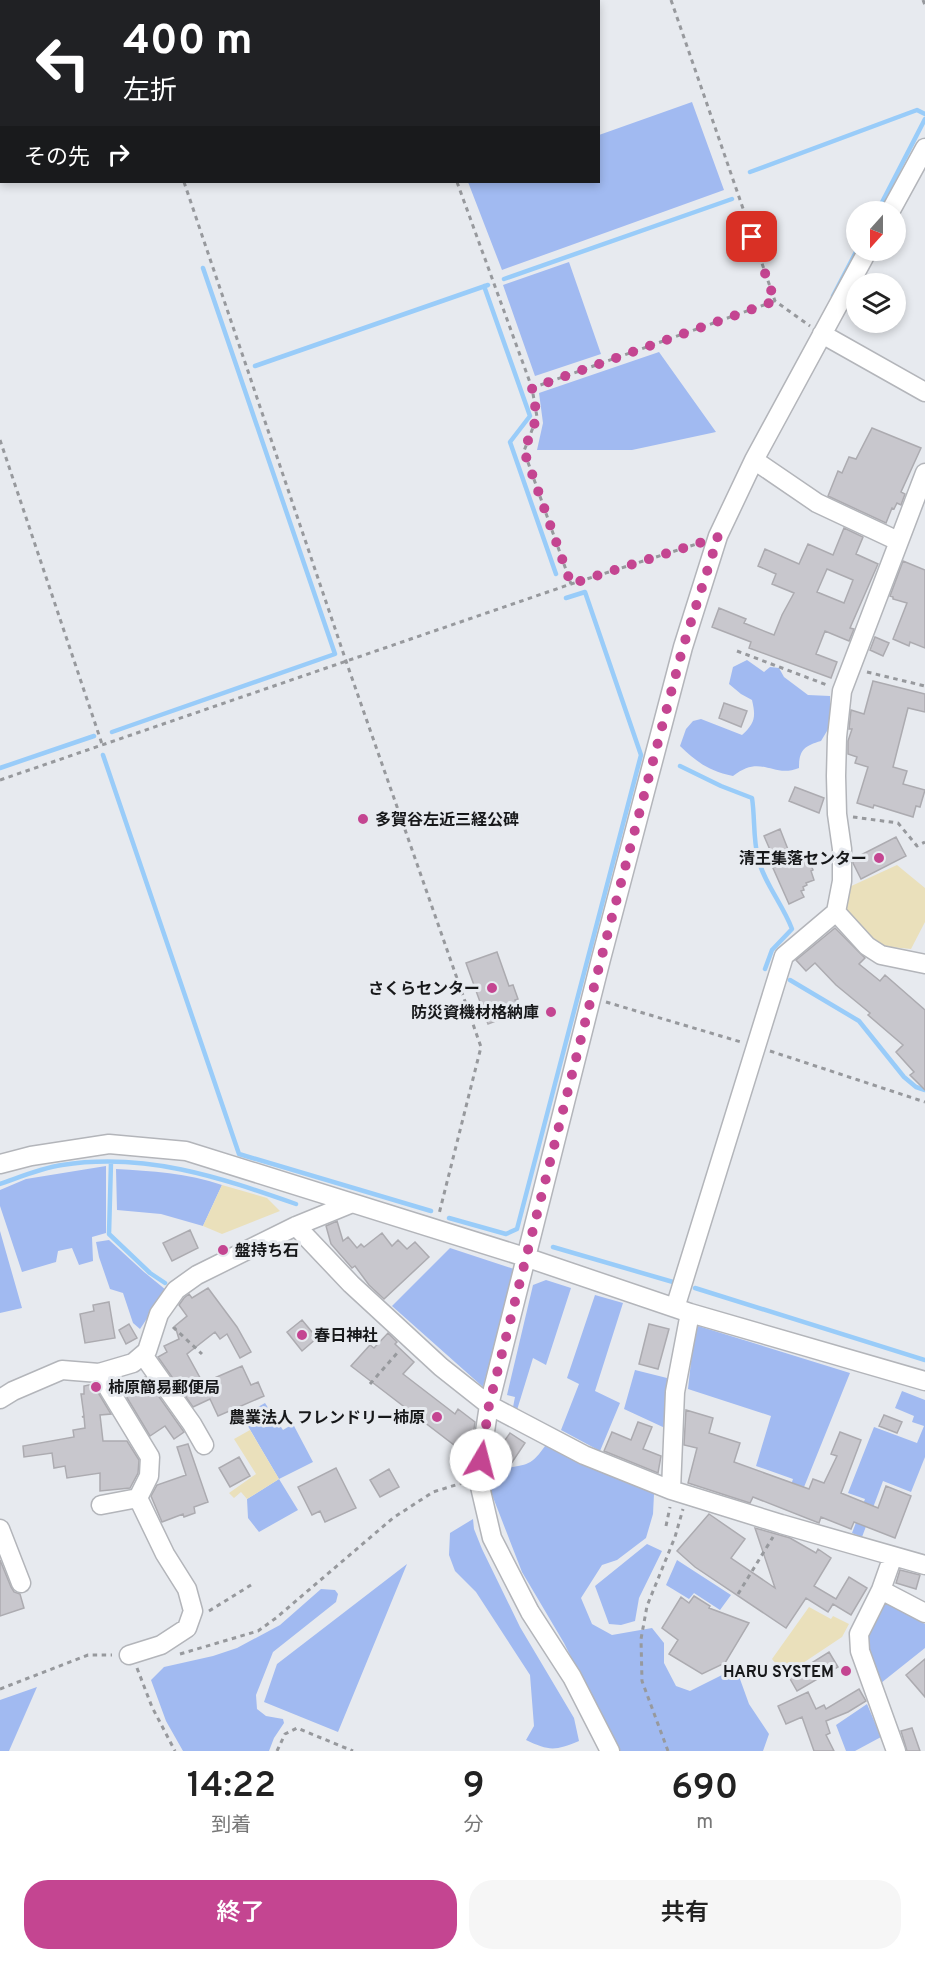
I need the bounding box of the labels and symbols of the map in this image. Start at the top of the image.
north arrow [846,201,906,261]
pin [726,211,777,262]
place label: 多賀谷左近三経公碑 [375,811,519,831]
marker: 多賀谷左近三経公碑 [356,812,370,826]
place label: 清王集落センター [739,850,867,870]
marker: 清王集落センター [872,851,886,865]
place label: さくらセンター [368,980,480,1000]
marker: さくらセンター [485,981,499,995]
place label: 防災資機材格納庫 [411,1003,539,1024]
marker: 防災資機材格納庫 [544,1005,558,1019]
place label: 盤持ち石 [235,1241,299,1262]
marker: 盤持ち石 [216,1243,230,1257]
place label: 春日神社 [314,1326,378,1347]
marker: 春日神社 [295,1328,309,1342]
place label: 柿原簡易郵便局 [108,1379,220,1399]
marker: 柿原簡易郵便局 [89,1380,103,1394]
place label: 農業法人 フレンドリー柿原 [229,1409,425,1429]
marker: 農業法人 フレンドリー柿原 [430,1410,444,1424]
position arrow [449,1428,513,1492]
place label: HARU SYSTEM [723,1663,834,1683]
marker: HARU SYSTEM [839,1664,853,1678]

